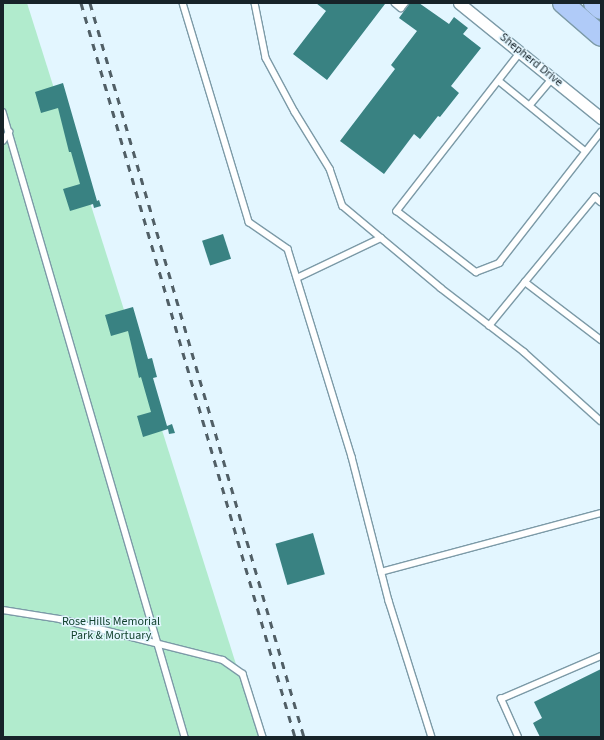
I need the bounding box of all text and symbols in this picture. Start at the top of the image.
street label: Shepherd Drive [496,30,566,90]
park label: Rose Hills Memorial Park & Mortuary [62,615,160,643]

